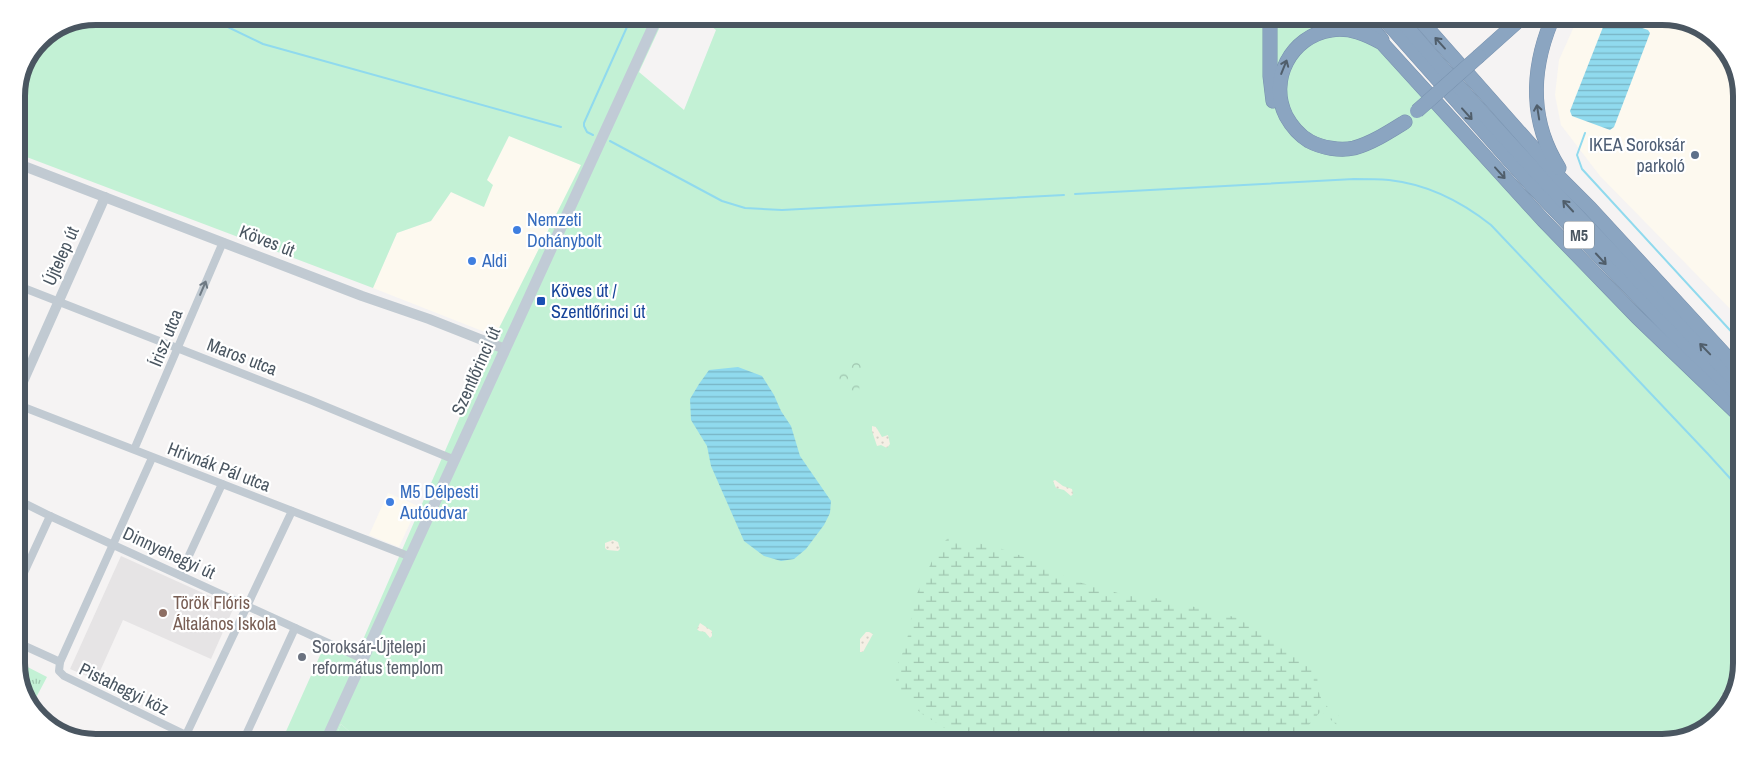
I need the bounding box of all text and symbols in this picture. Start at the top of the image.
one-way arrow [1434,36,1446,49]
one-way arrow [1280,60,1290,75]
one-way arrow [1533,104,1543,120]
one-way arrow [1462,107,1473,120]
place label: IKEA Soroksár parkoló [1589,132,1685,178]
marker: IKEA Soroksár parkoló [1689,149,1701,161]
one-way arrow [1494,166,1506,179]
one-way arrow [1562,200,1574,213]
place label: Nemzeti Dohánybolt [527,207,602,253]
street label: Köves út [236,219,298,262]
street label: Újtelep út [36,222,85,289]
road number: M5 [1564,222,1594,248]
marker: Nemzeti Dohánybolt [511,224,523,236]
place label: Aldi [481,248,507,273]
one-way arrow [1595,253,1607,266]
marker: Aldi [466,255,478,267]
place label: Köves út / Szentlőrinci út [551,278,645,324]
one-way arrow [199,281,209,296]
marker: Köves út / Szentlőrinci út [535,295,547,307]
street label: Írisz utca [143,305,188,370]
street label: Szentlőrinci út [445,323,506,419]
street label: Maros utca [204,332,281,381]
one-way arrow [1699,343,1711,355]
street label: Hrivnák Pál utca [164,435,274,498]
place label: M5 Délpesti Autóudvar [399,479,479,525]
marker: M5 Délpesti Autóudvar [384,496,396,508]
street label: Dinnyehegyi út [119,520,219,585]
place label: Török Flóris Általános Iskola [172,590,276,636]
marker: Török Flóris Általános Iskola [157,607,169,619]
place label: Soroksár-Újtelepi református templom [312,634,443,680]
marker: Soroksár-Újtelepi református templom [296,651,308,663]
street label: Pistahegyi köz [75,656,173,721]

